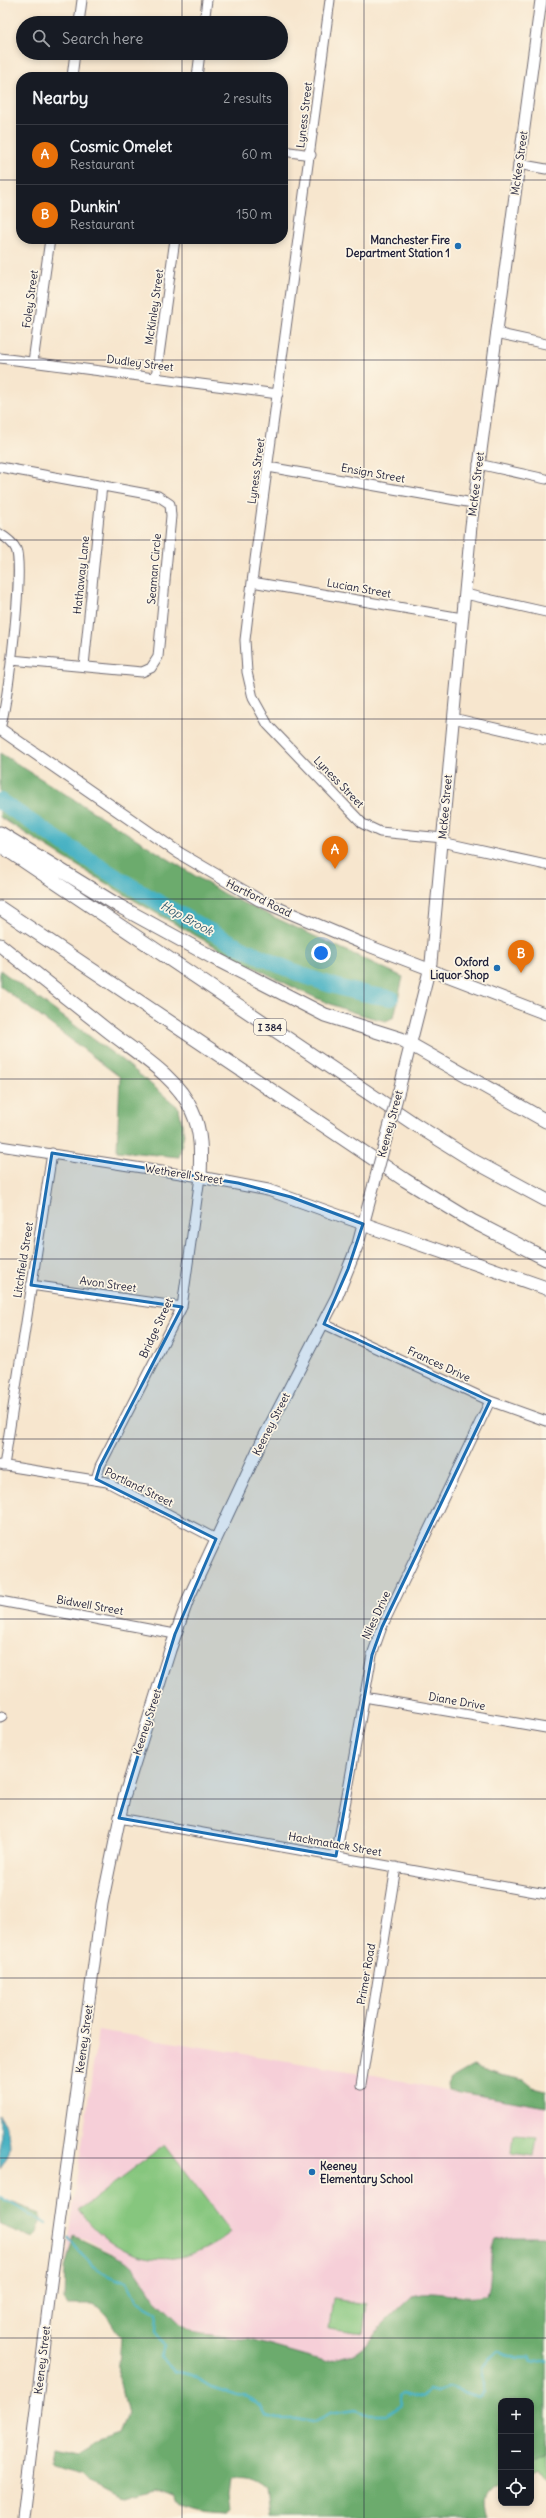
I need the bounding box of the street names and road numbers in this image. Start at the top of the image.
street label: Lyness Street [293,81,315,149]
street label: McKee Street [508,130,530,196]
street label: McKinley Street [142,268,166,346]
street label: Foley Street [19,269,41,329]
street label: Dudley Street [106,352,175,374]
street label: Lyness Street [244,437,268,505]
street label: McKee Street [465,451,487,517]
street label: Ensign Street [340,460,406,486]
street label: Seaman Circle [144,533,164,605]
street label: Hathaway Lane [70,535,92,615]
street label: Lucian Street [326,575,392,601]
street label: Lyness Street [311,753,367,811]
street label: McKee Street [435,774,455,840]
street label: Hartford Road [224,876,295,920]
road number: I 384 [254,1019,286,1035]
street label: Keeney Street [374,1089,406,1159]
street label: Wetherell Street [144,1161,224,1187]
street label: Litchfield Street [10,1221,36,1299]
street label: Avon Street [79,1273,137,1295]
street label: Bridge Street [136,1295,176,1360]
street label: Frances Drive [405,1343,473,1385]
street label: Keeney Street [249,1390,293,1458]
street label: Portland Street [103,1464,176,1510]
street label: Niles Drive [359,1588,393,1642]
street label: Bidwell Street [55,1592,125,1618]
street label: Keeney Street [130,1687,164,1757]
street label: Diane Drive [427,1689,487,1713]
street label: Hackmatack Street [287,1829,383,1859]
street label: Primer Road [354,1942,378,2006]
street label: Keeney Street [72,2004,96,2074]
street label: Keeney Street [31,2325,53,2395]

